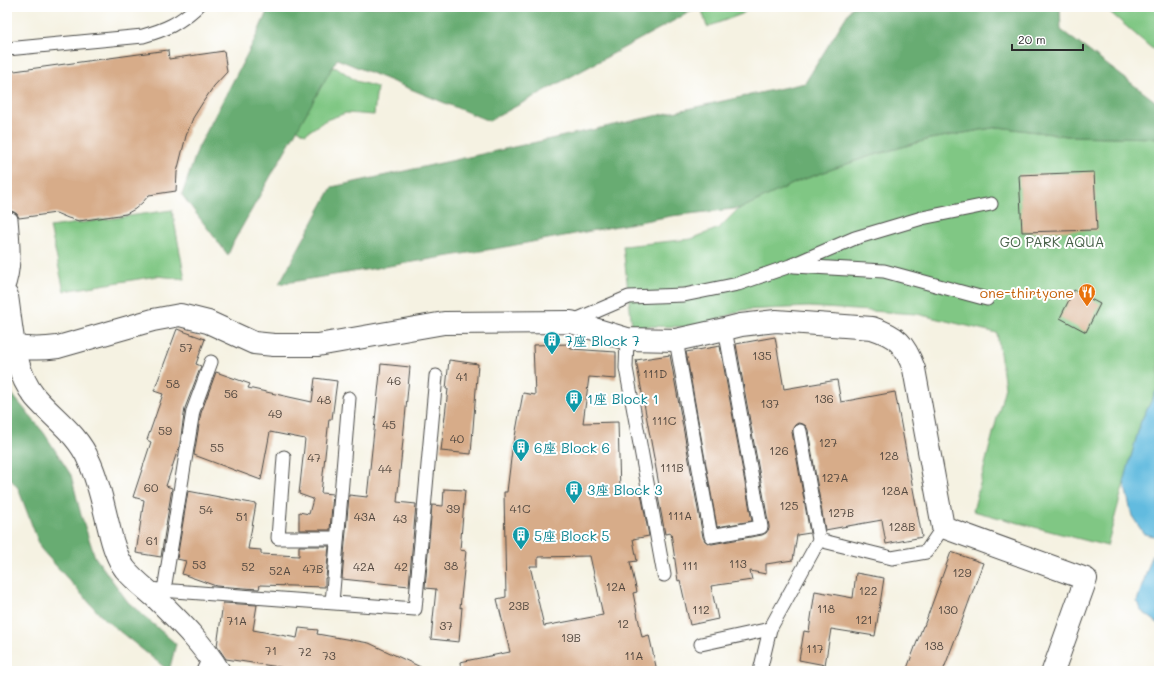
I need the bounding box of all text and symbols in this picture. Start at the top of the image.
scale bar [1012,26,1083,52]
text: 20 m [1018,31,1046,47]
park label: GO PARK AQUA [1000,232,1104,251]
restaurant icon: one-thirtyone [1077,282,1097,307]
place label: one-thirtyone [980,283,1074,302]
building icon: 7座 Block 7 [542,330,562,355]
place label: 7座 Block 7 [565,331,640,350]
house number: 57 [179,339,193,355]
house number: 135 [752,347,772,363]
house number: 111D [643,365,667,381]
house number: 41 [456,368,468,384]
house number: 46 [387,372,401,388]
house number: 58 [166,375,180,391]
house number: 56 [224,385,238,401]
building icon: 1座 Block 1 [564,388,584,413]
place label: 1座 Block 1 [587,389,659,408]
house number: 136 [814,390,834,406]
house number: 48 [317,391,331,407]
house number: 137 [760,395,780,411]
house number: 49 [268,405,282,421]
house number: 111C [652,412,677,428]
house number: 45 [382,416,396,432]
house number: 59 [158,422,172,438]
house number: 40 [450,430,465,446]
house number: 127 [819,434,838,450]
building icon: 6座 Block 6 [511,437,531,462]
place label: 6座 Block 6 [534,438,610,457]
house number: 55 [210,439,224,455]
house number: 126 [769,442,789,458]
house number: 128 [879,447,899,463]
house number: 47 [307,449,321,465]
house number: 111B [660,459,684,475]
house number: 44 [378,460,392,476]
house number: 127A [821,469,849,485]
house number: 60 [144,479,159,495]
building icon: 3座 Block 3 [564,479,584,504]
place label: 3座 Block 3 [587,480,663,499]
house number: 128A [881,482,909,498]
house number: 125 [779,497,799,513]
house number: 39 [446,500,460,516]
house number: 41C [510,500,531,516]
house number: 54 [199,501,213,517]
house number: 127B [828,504,854,520]
house number: 111A [668,507,692,523]
house number: 51 [236,508,248,524]
house number: 43A [354,508,376,524]
house number: 43 [393,510,407,526]
house number: 128B [889,518,915,534]
building icon: 5座 Block 5 [511,525,531,550]
place label: 5座 Block 5 [534,526,609,545]
house number: 61 [146,532,158,548]
house number: 113 [729,555,747,571]
house number: 53 [192,556,206,572]
house number: 38 [444,557,458,573]
house number: 111 [682,557,698,573]
house number: 52 [241,558,255,574]
house number: 42A [353,558,375,574]
house number: 42 [394,558,408,574]
house number: 47B [302,560,324,576]
house number: 52A [269,562,291,578]
house number: 129 [952,564,972,580]
house number: 12A [606,578,626,594]
house number: 122 [859,582,877,598]
house number: 23B [508,597,530,613]
house number: 118 [817,600,835,616]
house number: 112 [692,601,710,617]
house number: 130 [938,601,958,617]
house number: 121 [855,611,873,627]
house number: 71A [227,612,247,628]
house number: 12 [617,615,629,631]
house number: 37 [439,617,453,633]
house number: 19B [561,629,581,645]
house number: 138 [924,637,944,653]
house number: 117 [806,640,824,656]
house number: 71 [265,642,277,658]
house number: 72 [298,643,312,659]
house number: 73 [322,647,336,663]
house number: 11A [624,647,644,663]

